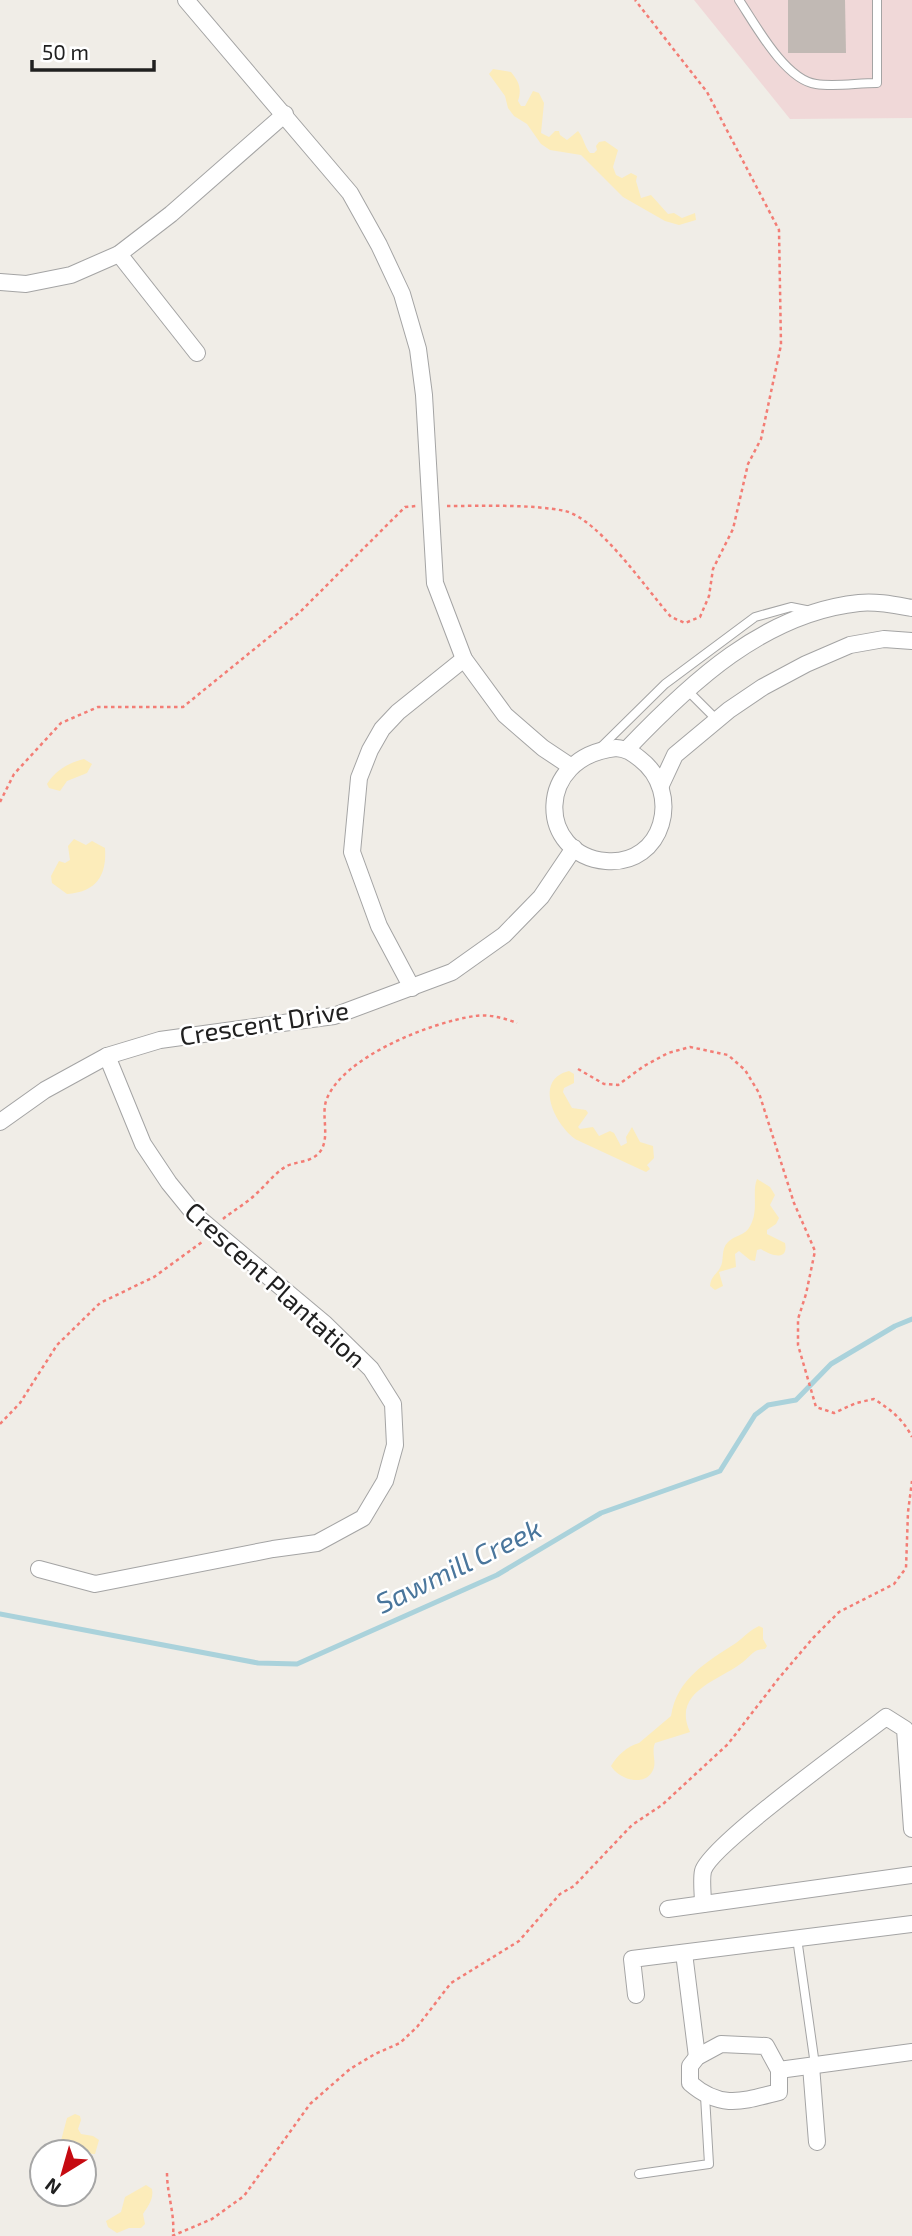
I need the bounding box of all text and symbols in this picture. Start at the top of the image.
scale bar [32,28,154,72]
text: 50 m [42,39,89,64]
street label: Crescent Drive [177,993,351,1051]
street label: Crescent Plantation [179,1195,373,1373]
water label: Sawmill Creek [370,1510,546,1620]
north arrow [28,2138,98,2208]
text: N [40,2174,65,2200]

